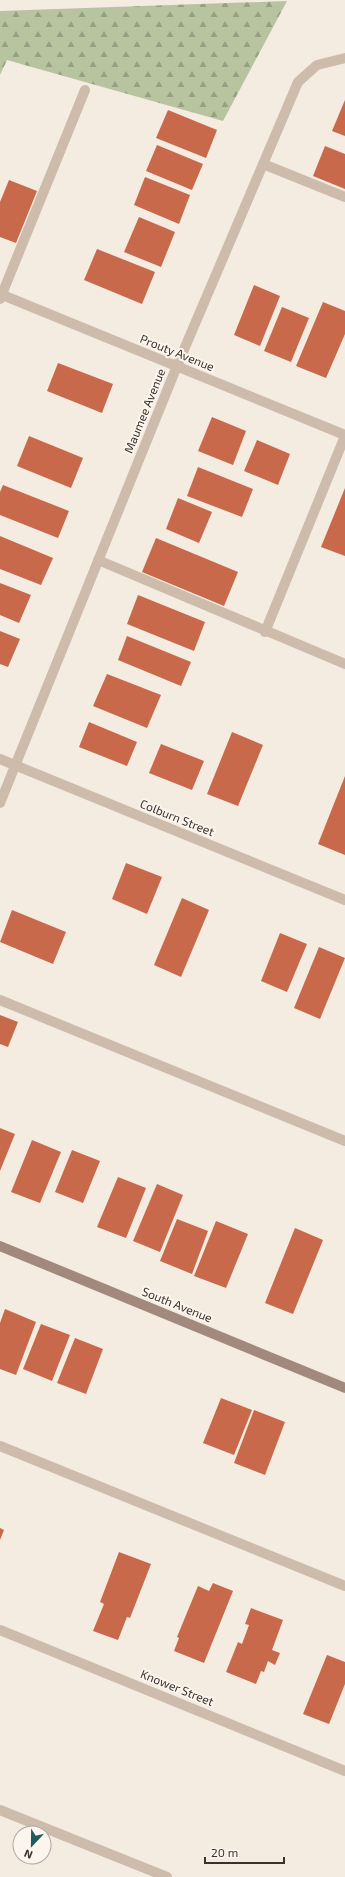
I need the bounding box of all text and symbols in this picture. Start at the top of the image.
street label: Prouty Avenue [138,331,216,373]
street label: Maumee Avenue [121,366,167,455]
street label: Colburn Street [138,796,217,838]
street label: South Avenue [140,1284,215,1325]
street label: Knower Street [139,1666,216,1708]
north arrow [12,1825,52,1865]
scale bar [205,1839,284,1865]
text: 20 m [211,1845,238,1859]
text: N [22,1847,34,1862]

